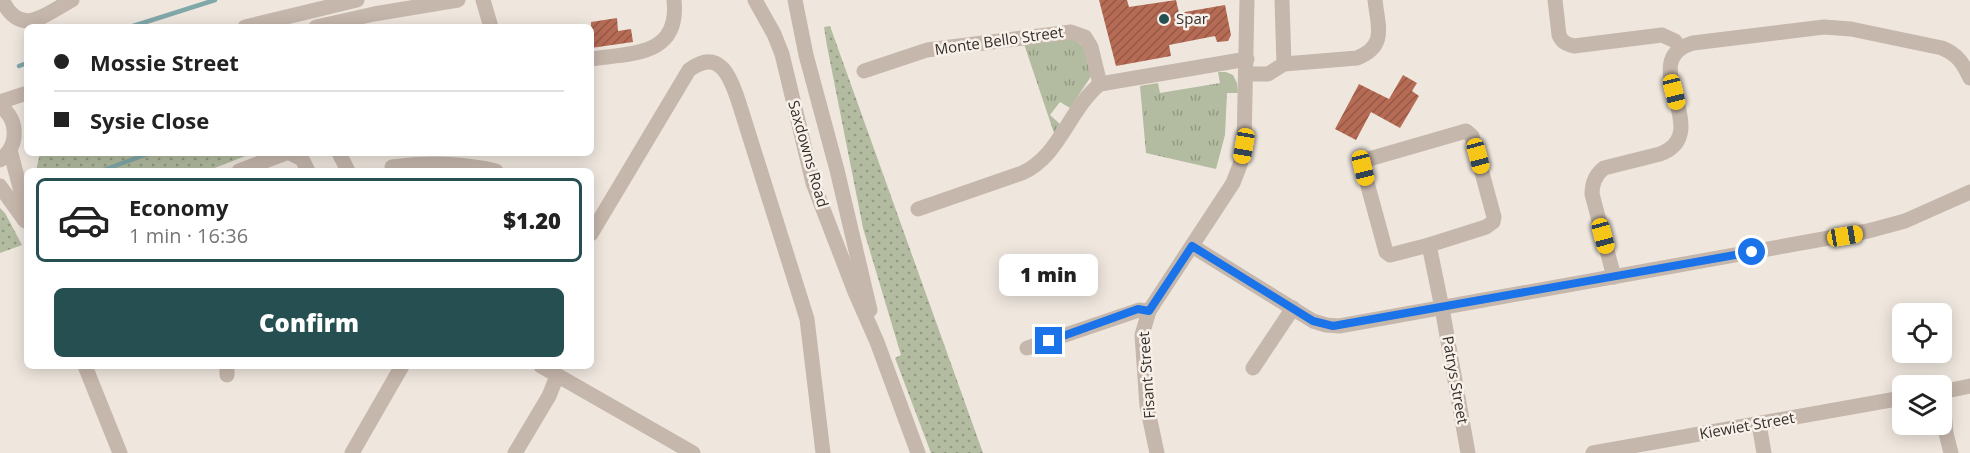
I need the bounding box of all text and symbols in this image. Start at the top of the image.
place label: Spar [1176,8,1208,28]
marker: Spar [1157,12,1171,26]
street label: Monte Bello Street [933,21,1065,59]
text: Mossie Street [90,47,239,77]
car [1661,72,1687,112]
street label: Saxdowns Road [784,98,834,209]
text: Sysie Close [90,105,209,135]
car [1232,127,1256,165]
car [1465,136,1491,176]
car [1350,148,1376,188]
text: Economy [129,192,228,222]
icon: car [57,193,111,247]
text: $1.20 [503,205,561,235]
car [1590,216,1616,256]
text: 1 min · 16:36 [129,222,248,249]
car [1826,224,1864,248]
route start [1738,238,1765,265]
callout: 1 min [1000,254,1098,296]
text: 1 min [1020,261,1077,288]
button: Confirm [54,288,564,357]
map controls [1892,303,1952,435]
button: locate [1892,303,1952,363]
route end [1035,327,1062,354]
street label: Fisant Street [1133,331,1159,419]
street label: Patrys Street [1438,334,1474,426]
button: layers [1892,375,1952,435]
street label: Kiewiet Street [1698,407,1796,443]

